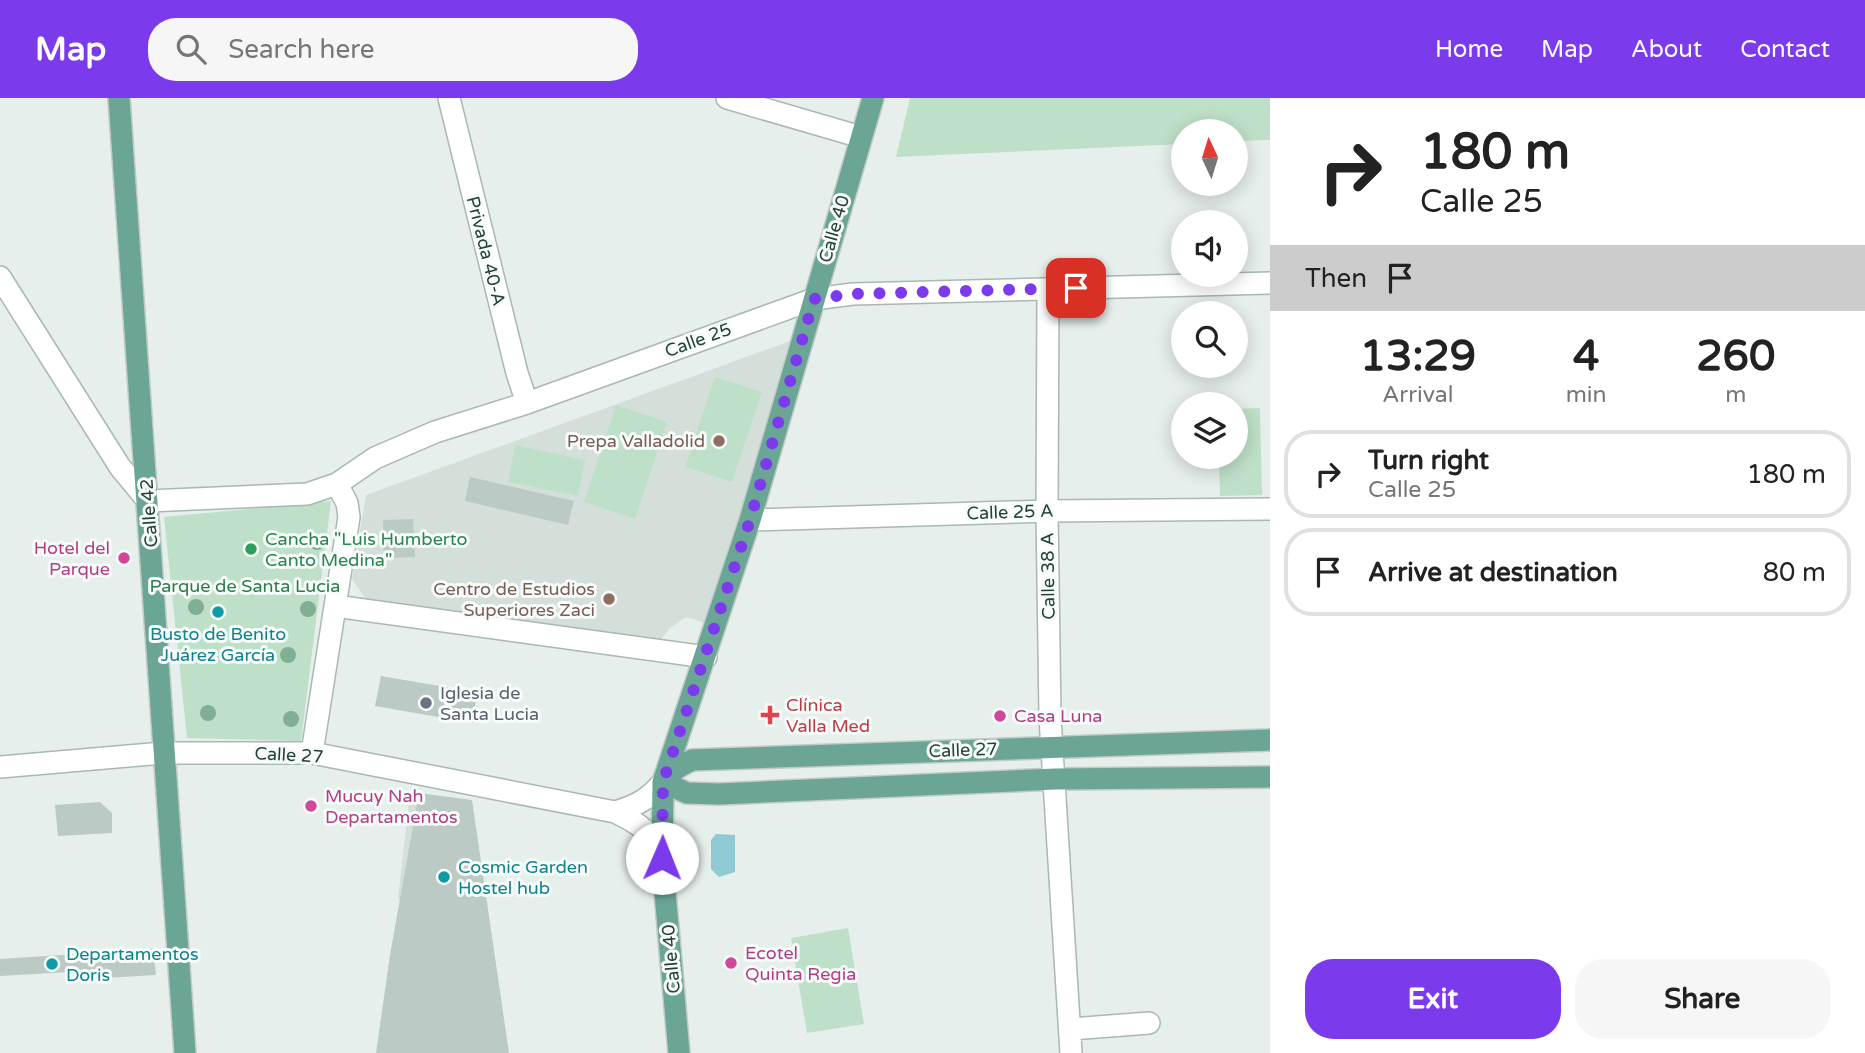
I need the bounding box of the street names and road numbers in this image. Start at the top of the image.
street label: Calle 40 [814,193,854,265]
street label: Privada 40-A [462,194,510,308]
street label: Calle 25 [662,318,734,362]
street label: Calle 42 [136,478,162,548]
street label: Calle 25 A [966,499,1054,525]
street label: Calle 38 A [1036,532,1060,620]
street label: Calle 27 [928,738,998,762]
street label: Calle 27 [254,742,324,768]
street label: Calle 40 [657,924,685,994]

